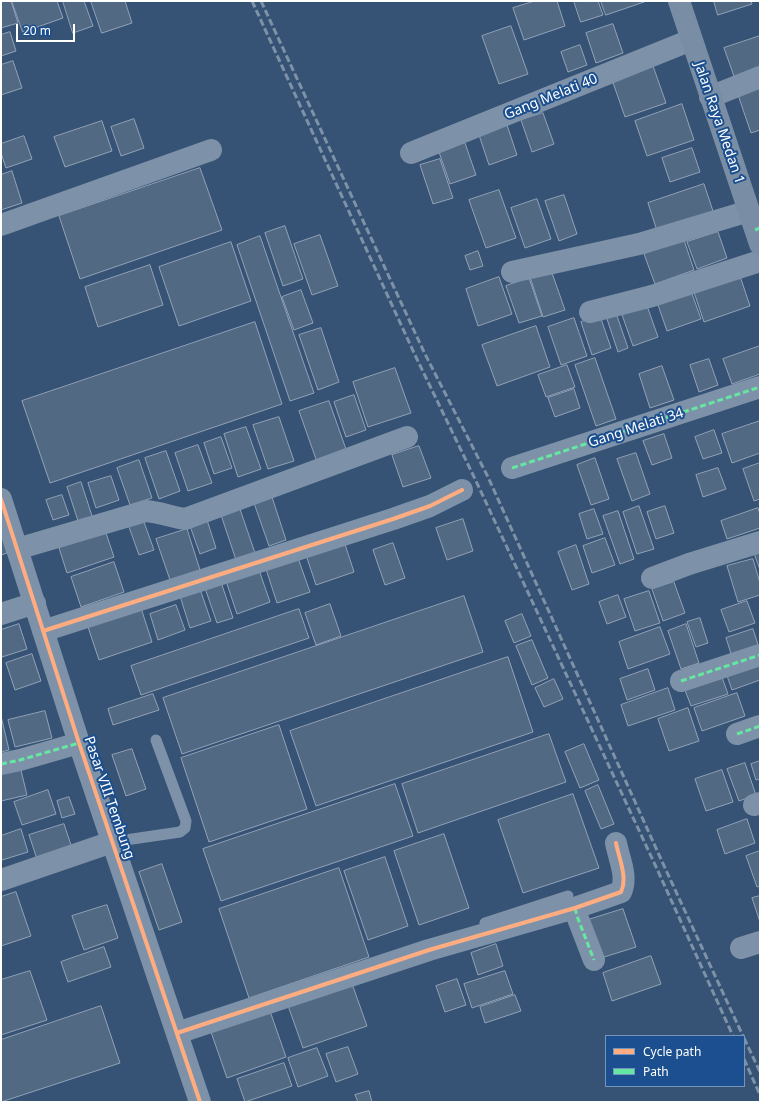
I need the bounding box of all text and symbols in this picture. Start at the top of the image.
scale bar [18,16,77,42]
text: 20 m [23,22,51,39]
street label: Jalan Raya Medan 1 [690,60,748,186]
street label: Gang Melati 40 [502,71,600,123]
street label: Gang Melati 34 [586,405,686,451]
street label: Pasar VIII Tembung [80,734,138,862]
legend [605,1035,745,1087]
text: Cycle path [643,1043,701,1060]
text: Path [643,1063,669,1080]

